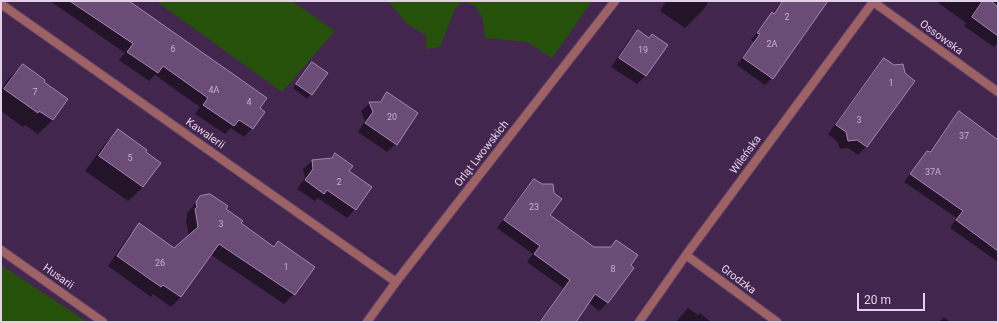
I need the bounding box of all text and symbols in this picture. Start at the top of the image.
house number: 2 [784,13,790,23]
street label: Ossowska [917,18,965,58]
house number: 2A [767,40,777,50]
house number: 6 [170,45,176,55]
house number: 19 [638,46,648,56]
house number: 1 [888,79,894,89]
house number: 4A [209,86,219,96]
house number: 7 [32,88,38,98]
house number: 4 [246,98,252,108]
house number: 20 [387,113,397,123]
street label: Kawalerii [183,116,227,152]
house number: 3 [856,116,862,126]
street label: Orląt Lwowskich [452,118,512,190]
house number: 37 [959,132,969,142]
street label: Wileńska [728,133,764,177]
house number: 5 [127,154,133,164]
house number: 37A [925,168,941,178]
house number: 2 [336,178,342,188]
house number: 23 [529,203,539,213]
house number: 3 [218,220,224,230]
house number: 26 [155,259,165,269]
street label: Husarii [40,262,76,292]
house number: 1 [283,263,289,273]
street label: Grodzka [718,263,758,297]
house number: 8 [610,265,616,275]
scale bar [859,285,927,311]
text: 20 m [864,293,891,307]

